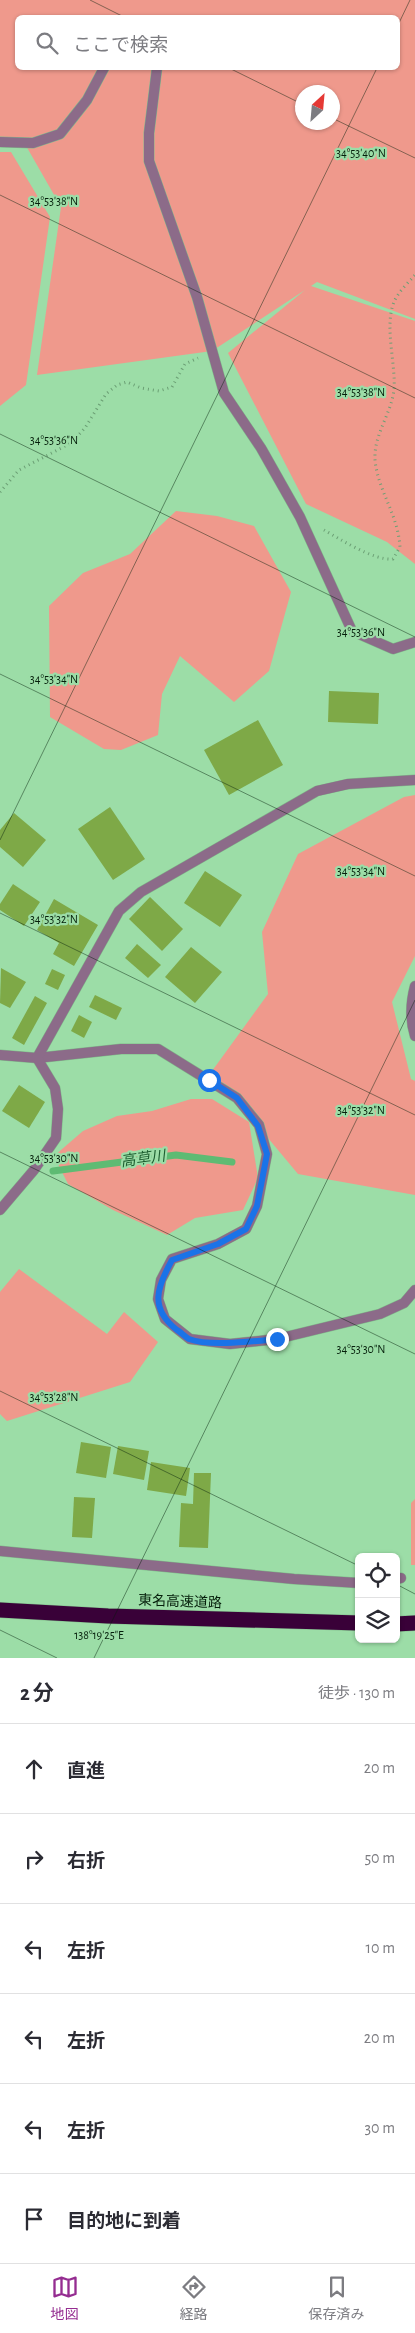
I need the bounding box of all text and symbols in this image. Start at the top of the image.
search box [15,15,400,70]
icon: search [33,29,61,57]
text: ここで検索 [73,36,168,55]
north arrow [295,85,340,130]
text: 34°53'40"N [336,147,386,159]
text: 34°53'38"N [30,195,78,207]
text: 34°53'38"N [337,386,385,398]
text: 34°53'36"N [30,434,78,446]
text: 34°53'36"N [337,626,385,638]
text: 34°53'34"N [30,673,78,685]
text: 34°53'34"N [337,865,385,877]
text: 34°53'32"N [30,913,78,925]
route start [198,1069,221,1092]
text: 34°53'32"N [337,1104,385,1116]
water label: 高草川 [120,1147,168,1170]
text: 34°53'30"N [29,1152,79,1164]
route end [266,1328,289,1351]
text: 34°53'30"N [336,1343,386,1355]
text: 34°53'28"N [30,1391,78,1403]
map controls [355,1553,400,1643]
button: locate [355,1553,400,1598]
street label: 東名高速道路 [138,1593,222,1610]
button: layers [355,1598,400,1643]
text: 138°19'25"E [74,1629,124,1641]
text: 2 分 [20,1683,54,1704]
text: 徒歩 · 130 m [318,1685,395,1701]
icon: ahead [20,1755,48,1783]
text: 20 m [364,1760,395,1776]
text: 直進 [67,1762,105,1781]
icon: right [20,1845,48,1873]
text: 50 m [364,1850,395,1866]
text: 右折 [67,1852,105,1871]
icon: left [20,1935,48,1963]
text: 10 m [366,1940,395,1956]
text: 左折 [67,1942,105,1961]
icon: left [20,2025,48,2053]
text: 20 m [364,2030,395,2046]
text: 左折 [67,2032,105,2051]
icon: left [20,2115,48,2143]
text: 30 m [365,2120,395,2136]
text: 左折 [67,2122,105,2141]
icon: arrive [20,2205,48,2233]
text: 目的地に到着 [67,2212,181,2231]
tab: 地図 [51,2273,79,2324]
tab: 経路 [180,2273,208,2324]
tab: 保存済み [309,2273,365,2324]

